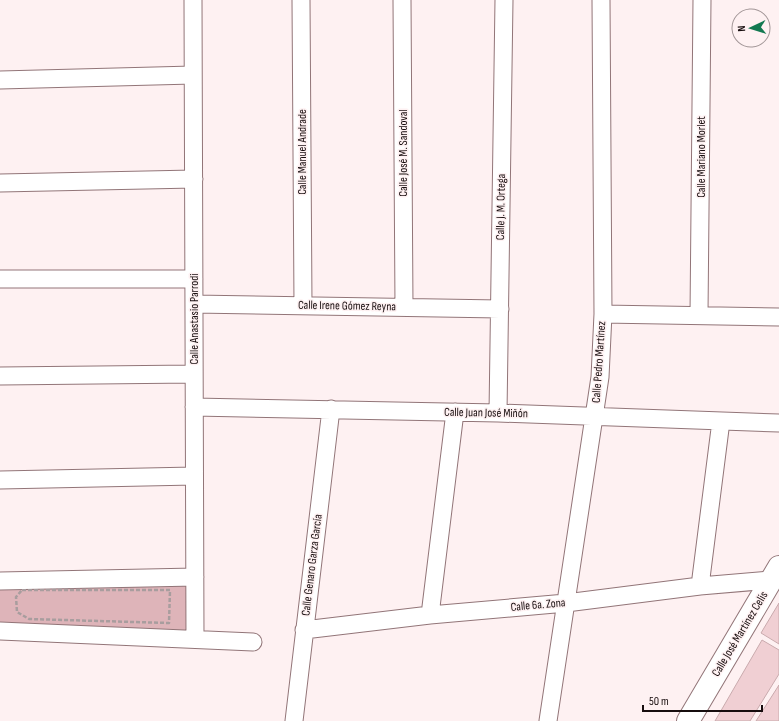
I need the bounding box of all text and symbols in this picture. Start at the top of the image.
north arrow [731,8,771,48]
text: N [735,25,748,32]
street label: Calle Manuel Andrade [295,109,310,195]
street label: Calle José M. Sandoval [396,109,411,197]
street label: Calle Mariano Morlet [694,116,709,198]
street label: Calle J. M. Ortega [493,173,509,240]
street label: Calle Anastasio Parrodi [187,274,202,364]
street label: Calle Irene Gómez Reyna [298,298,397,314]
street label: Calle Pedro Martínez [589,320,609,403]
street label: Calle Juan José Miñón [444,405,528,421]
street label: Calle Genaro Garza García [298,513,326,617]
street label: Calle José Martínez Celis [709,589,771,679]
street label: Calle 6a. Zona [510,595,566,615]
scale bar [643,687,762,713]
text: 50 m [649,694,669,709]

